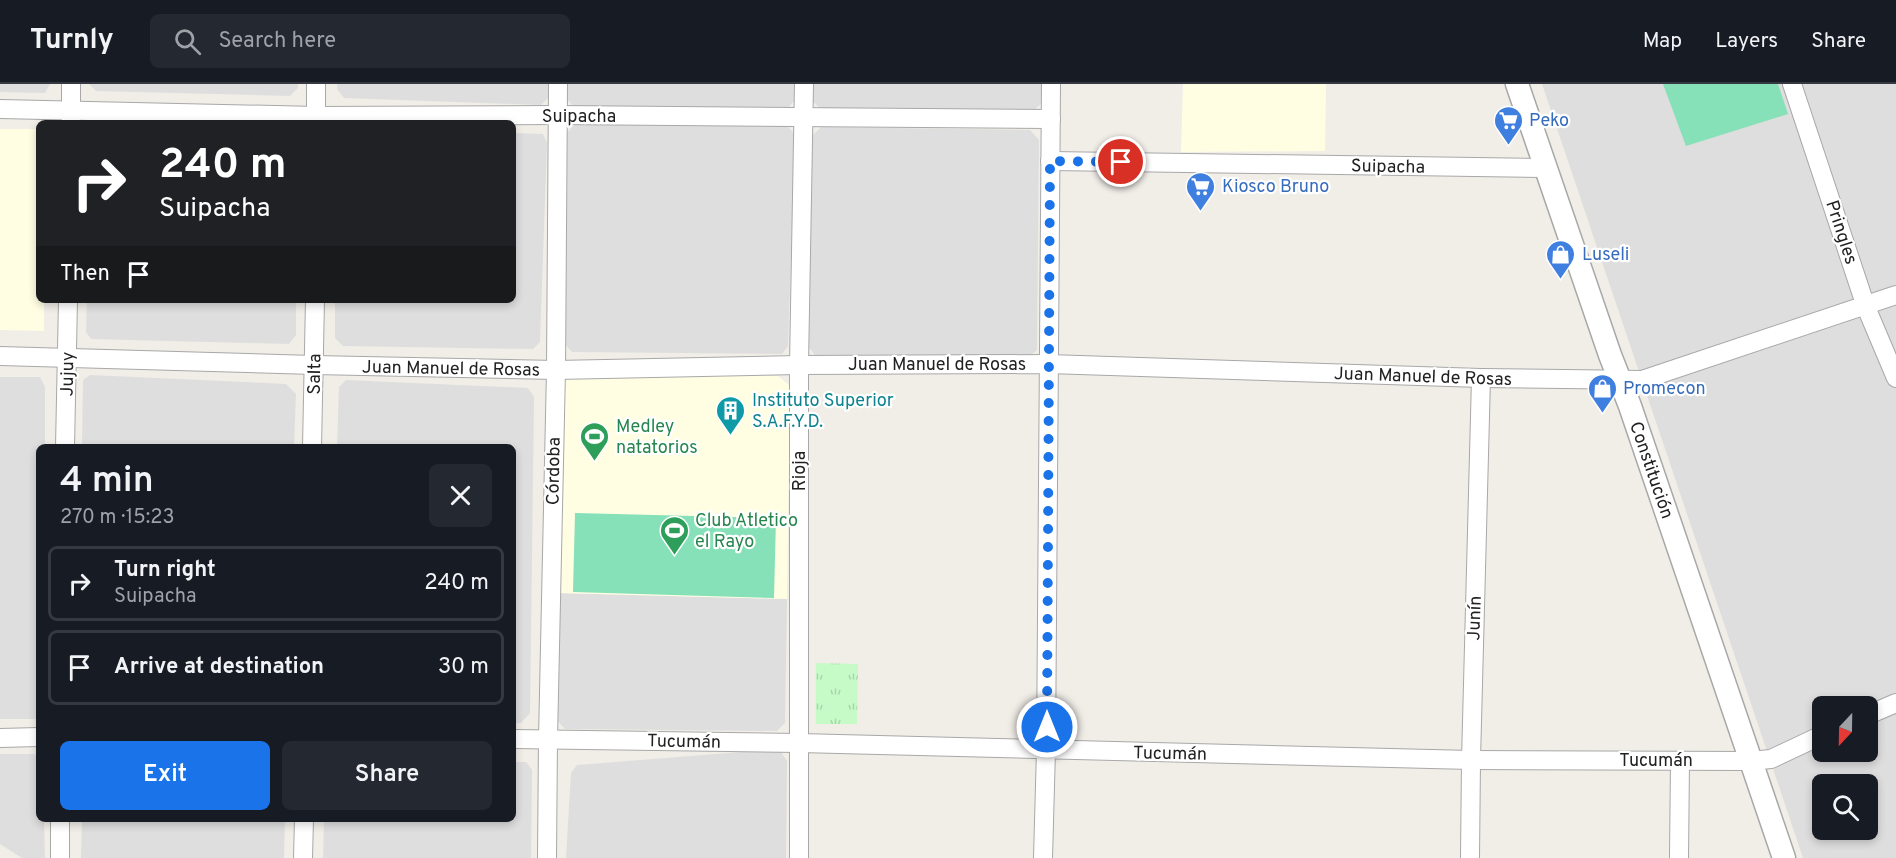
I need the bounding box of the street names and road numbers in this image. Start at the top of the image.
street label: Suipacha [542,106,616,129]
street label: Suipacha [1351,155,1425,180]
street label: Pringles [1819,198,1862,267]
street label: Jujuy [57,351,80,397]
street label: Salta [304,353,327,395]
street label: Juan Manuel de Rosas [848,354,1026,377]
street label: Juan Manuel de Rosas [362,356,540,383]
street label: Juan Manuel de Rosas [1334,363,1512,392]
street label: Constitución [1623,419,1678,522]
street label: Córdoba [542,437,567,505]
street label: Rioja [789,451,812,491]
street label: Junín [1463,595,1488,641]
street label: Tucumán [647,730,721,755]
street label: Tucumán [1133,742,1207,767]
street label: Tucumán [1619,750,1693,773]

